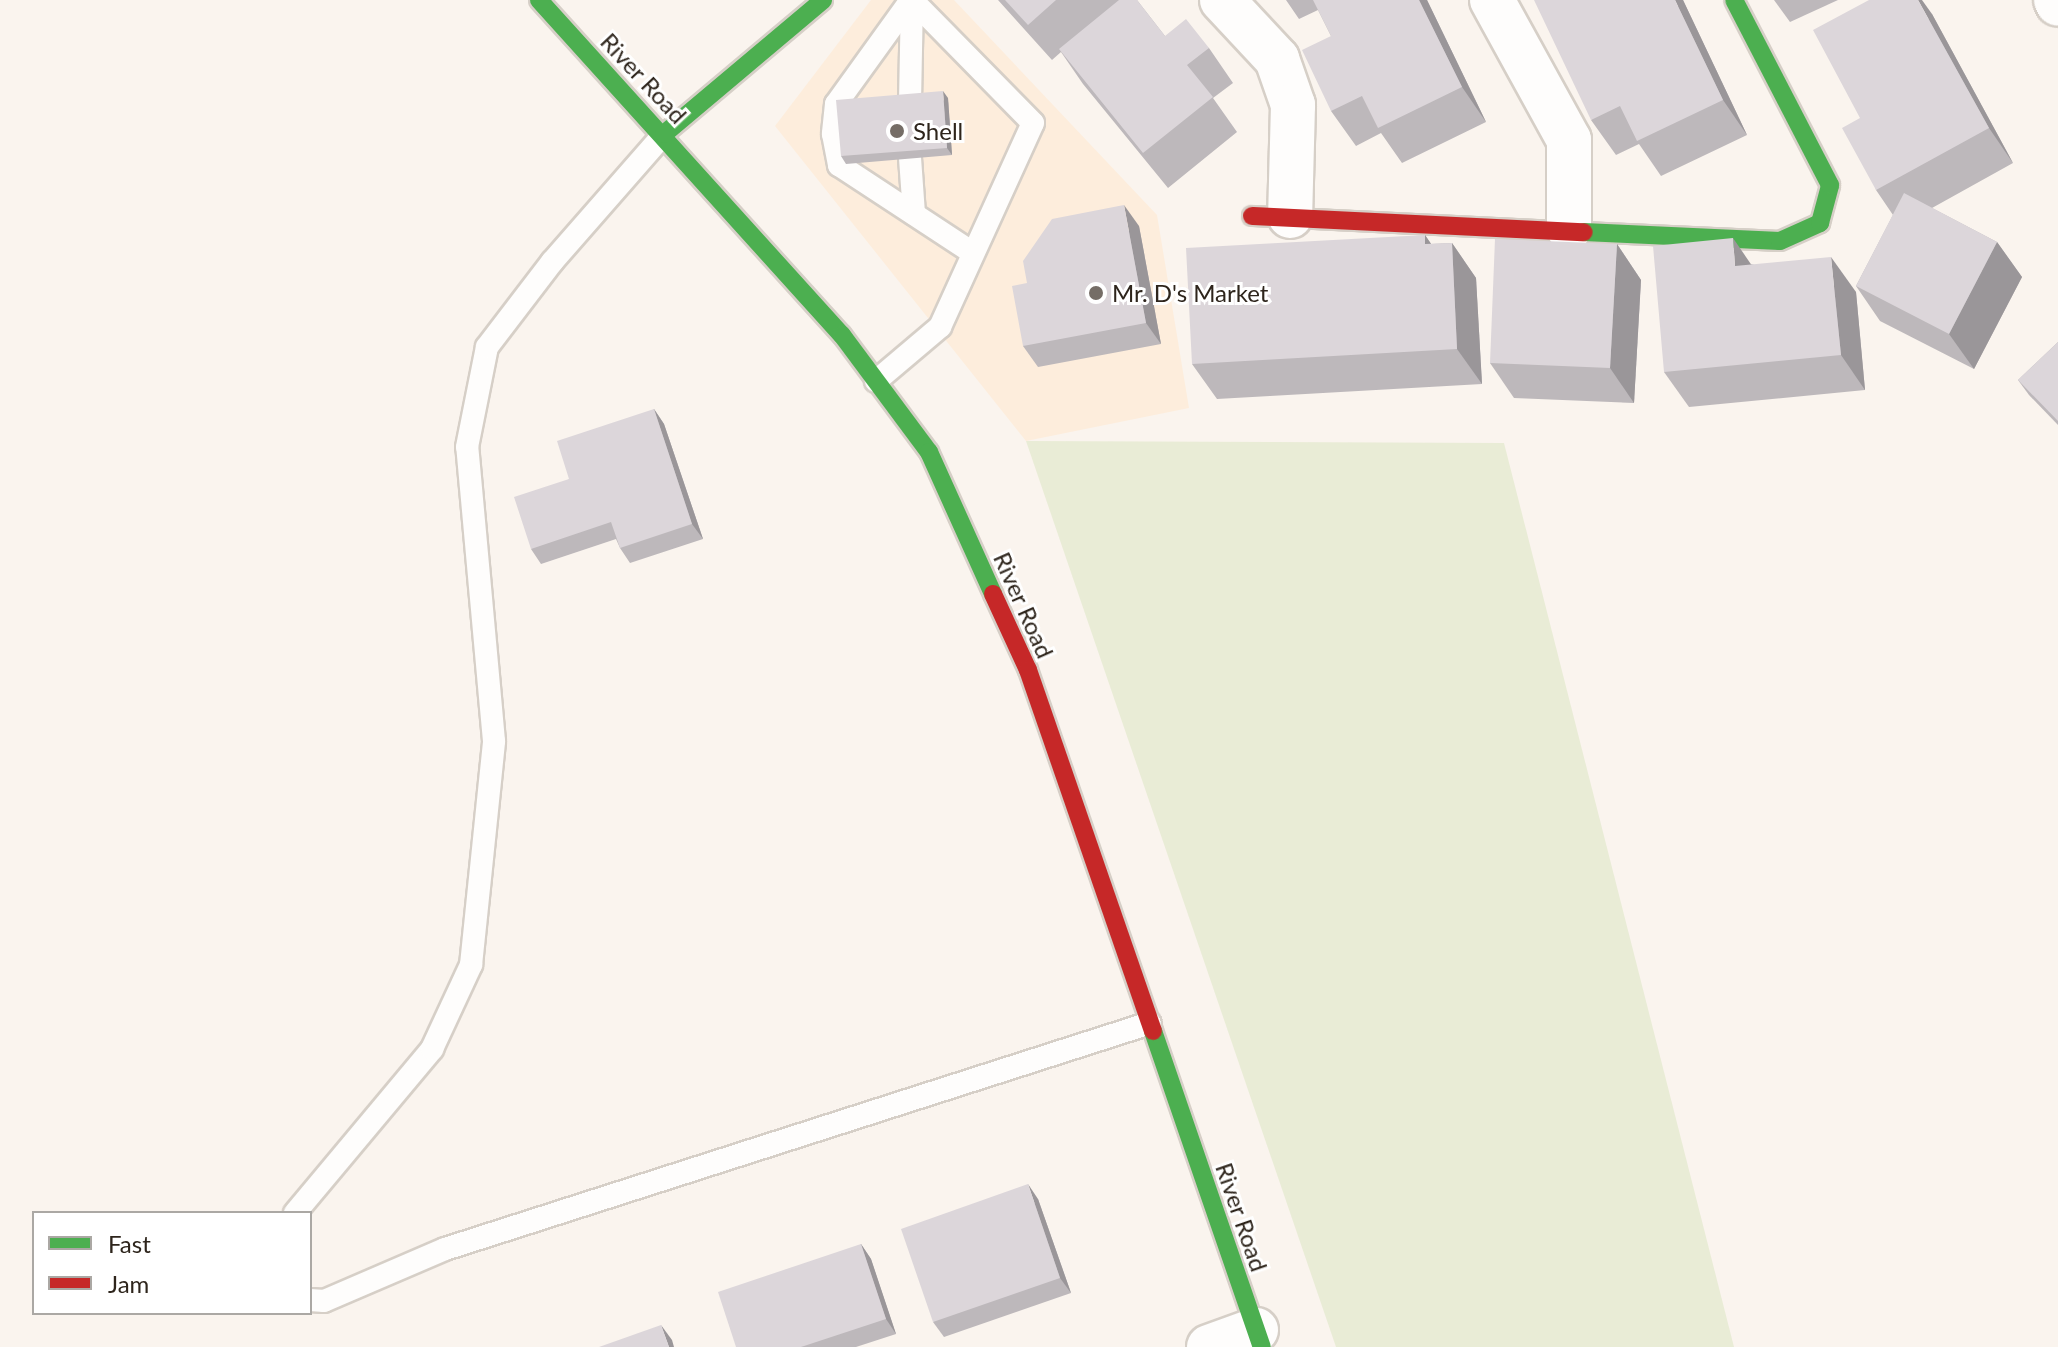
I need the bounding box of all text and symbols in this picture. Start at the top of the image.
street label: River Road [595,27,693,129]
place label: Shell [913,117,963,145]
marker: Shell [888,122,906,140]
place label: Mr. D's Market [1112,279,1268,307]
marker: Mr. D's Market [1087,284,1105,302]
street label: River Road [988,547,1060,663]
street label: River Road [1210,1159,1274,1275]
legend [32,1211,312,1315]
text: Fast [108,1229,151,1258]
text: Jam [108,1269,149,1298]

